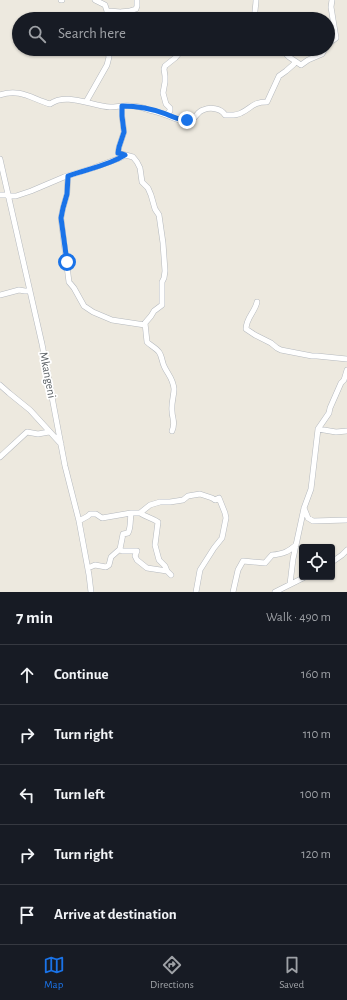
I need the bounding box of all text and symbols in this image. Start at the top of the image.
search box [12,12,335,56]
icon: search [26,23,48,45]
text: Search here [58,26,126,41]
route end [178,111,196,129]
route start [58,253,76,271]
street label: Mkangeni [38,351,58,399]
map controls [299,544,335,580]
button: locate [299,544,335,580]
text: 7 min [16,609,53,626]
text: Walk · 490 m [266,611,331,624]
icon: ahead [16,664,38,686]
text: Continue [54,667,109,682]
text: 160 m [301,668,331,681]
icon: right [16,724,38,746]
text: Turn right [54,727,113,742]
text: 110 m [303,728,331,741]
icon: left [16,784,38,806]
text: Turn left [54,787,105,802]
text: 100 m [300,788,331,801]
icon: right [16,844,38,866]
text: Turn right [54,847,113,862]
text: 120 m [301,848,331,861]
icon: arrive [16,904,38,926]
text: Arrive at destination [54,907,177,922]
tab: Map [43,954,65,991]
tab: Directions [150,954,194,991]
tab: Saved [279,954,304,991]

